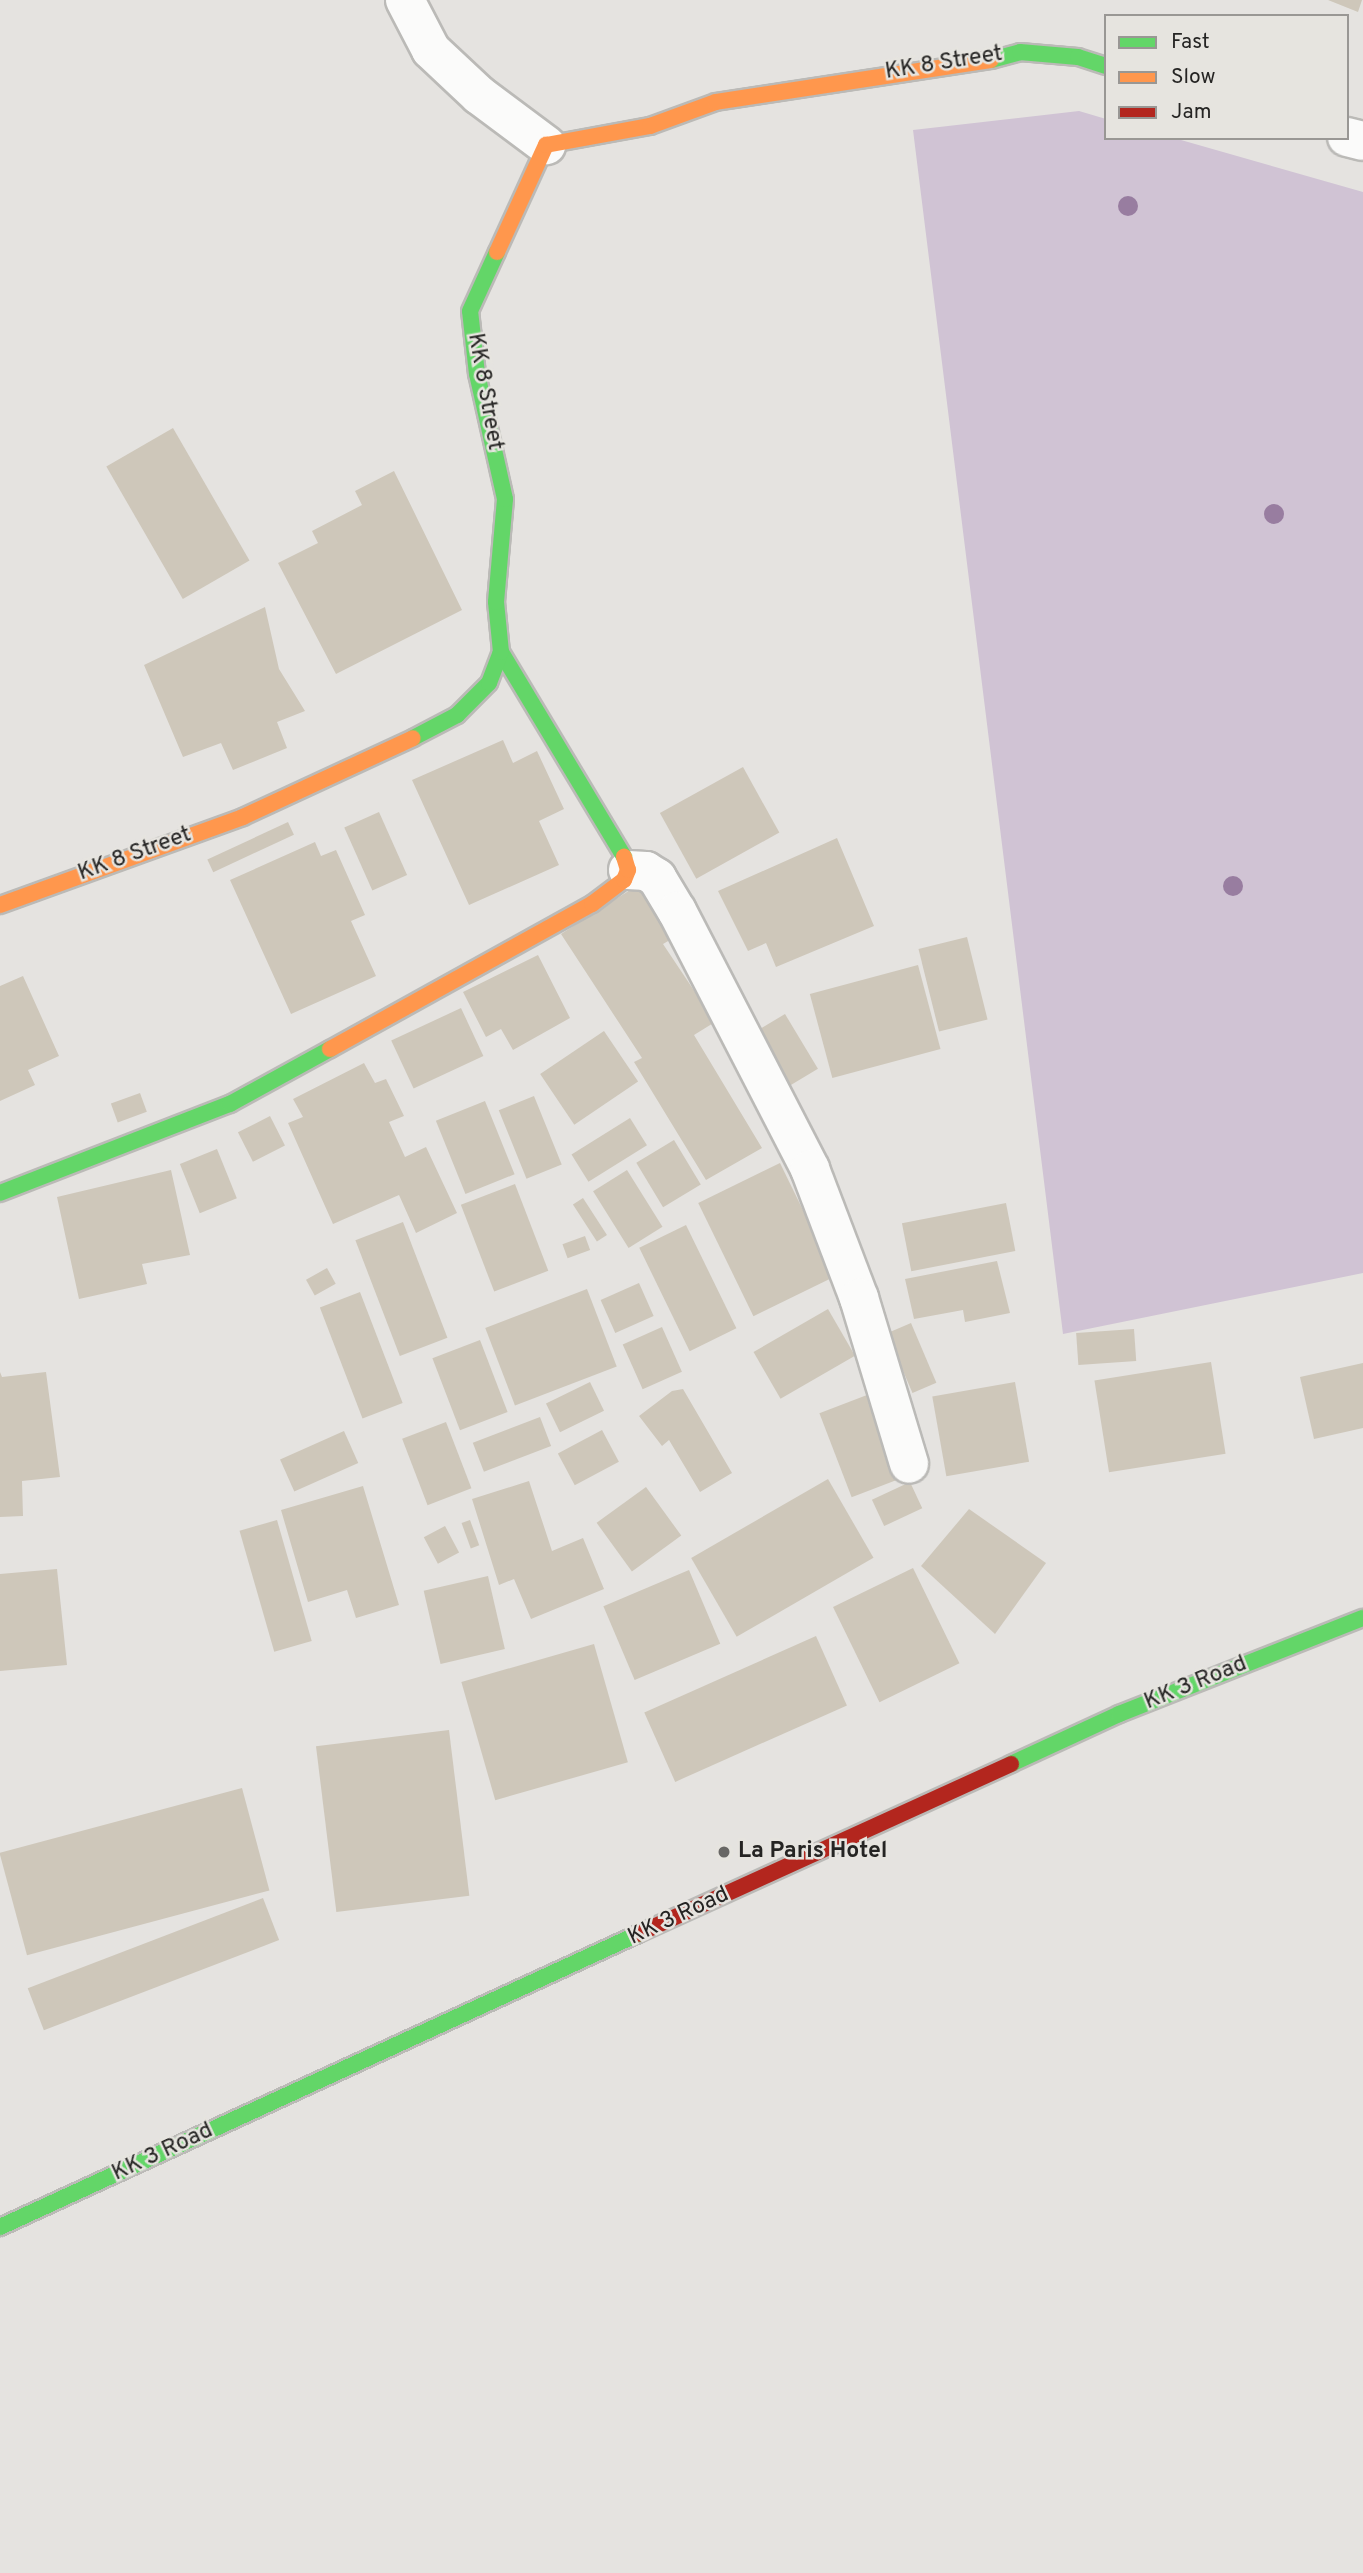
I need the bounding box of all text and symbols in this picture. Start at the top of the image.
legend [1104,14,1349,140]
text: Fast [1171,29,1210,56]
street label: KK 8 Street [883,41,1005,87]
text: Slow [1171,64,1216,91]
text: Jam [1171,99,1212,126]
street label: KK 8 Street [460,331,508,453]
street label: KK 8 Street [75,822,195,888]
street label: KK 3 Road [1141,1651,1251,1717]
place label: La Paris Hotel [738,1838,888,1866]
marker: La Paris Hotel [716,1844,732,1860]
street label: KK 3 Road [624,1882,734,1952]
street label: KK 3 Road [108,2118,218,2188]

